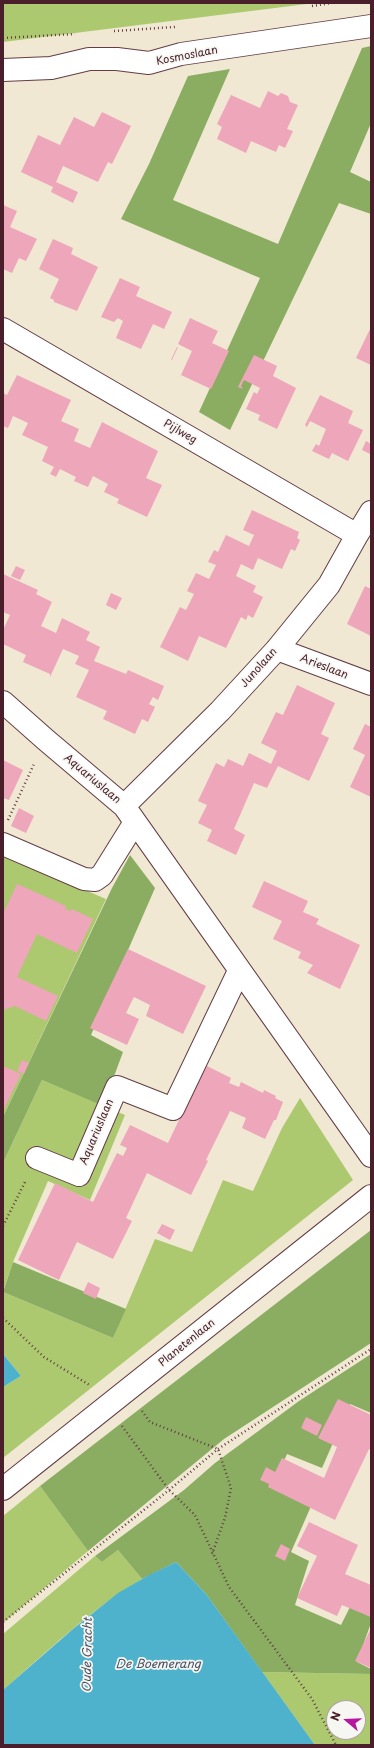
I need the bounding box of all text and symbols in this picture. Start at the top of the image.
street label: Kosmoslaan [155,44,219,68]
street label: Pijlweg [161,417,199,447]
street label: Junolaan [238,645,280,691]
street label: Arieslaan [298,652,350,682]
street label: Aquariuslaan [61,751,123,807]
street label: Aquariuslaan [77,1097,117,1167]
street label: Planetenlaan [156,1316,218,1370]
water label: Oude Gracht [80,1618,96,1692]
water label: De Boemerang [115,1658,201,1672]
north arrow [326,1700,366,1740]
text: N [326,1709,345,1723]

